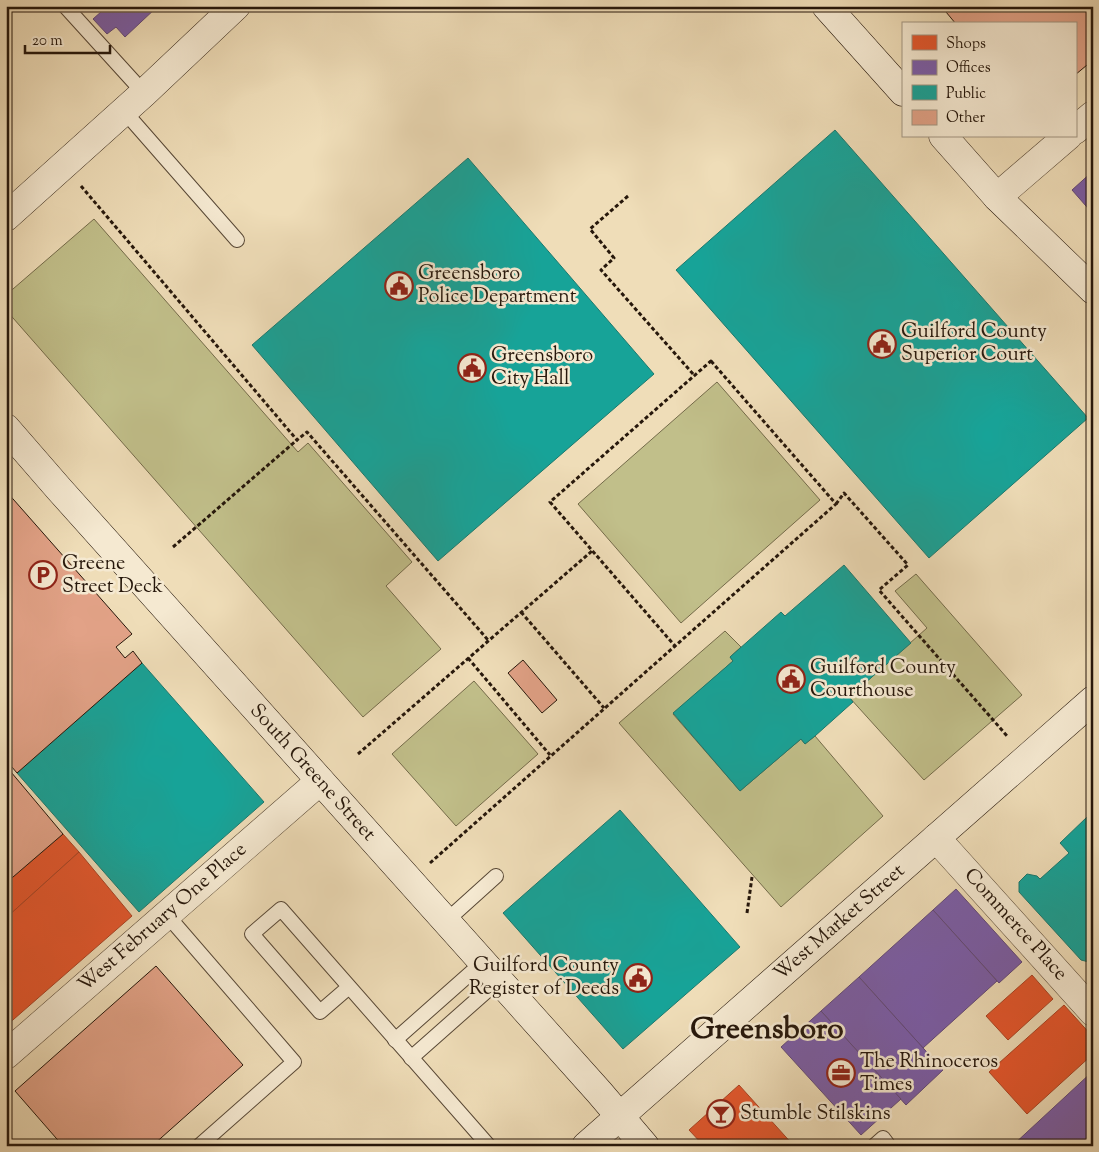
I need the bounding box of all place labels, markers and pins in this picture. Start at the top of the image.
place label: Greensboro Police Department [418,260,577,312]
public building icon: Greensboro Police Department [384,271,414,301]
place label: Guilford County Superior Court [901,318,1047,370]
public building icon: Guilford County Superior Court [867,329,897,359]
place label: Greensboro City Hall [491,342,593,394]
public building icon: Greensboro City Hall [457,353,487,383]
place label: Greene Street Deck [62,550,163,602]
parking icon: Greene Street Deck [28,560,58,590]
place label: Guilford County Courthouse [810,654,956,706]
public building icon: Guilford County Courthouse [776,664,806,694]
place label: Guilford County Register of Deeds [469,952,619,1004]
public building icon: Guilford County Register of Deeds [623,963,653,993]
place label: The Rhinoceros Times [860,1048,998,1100]
office icon: The Rhinoceros Times [826,1058,856,1088]
bar icon: Stumble Stilskins [706,1099,736,1129]
place label: Stumble Stilskins [740,1100,891,1129]

